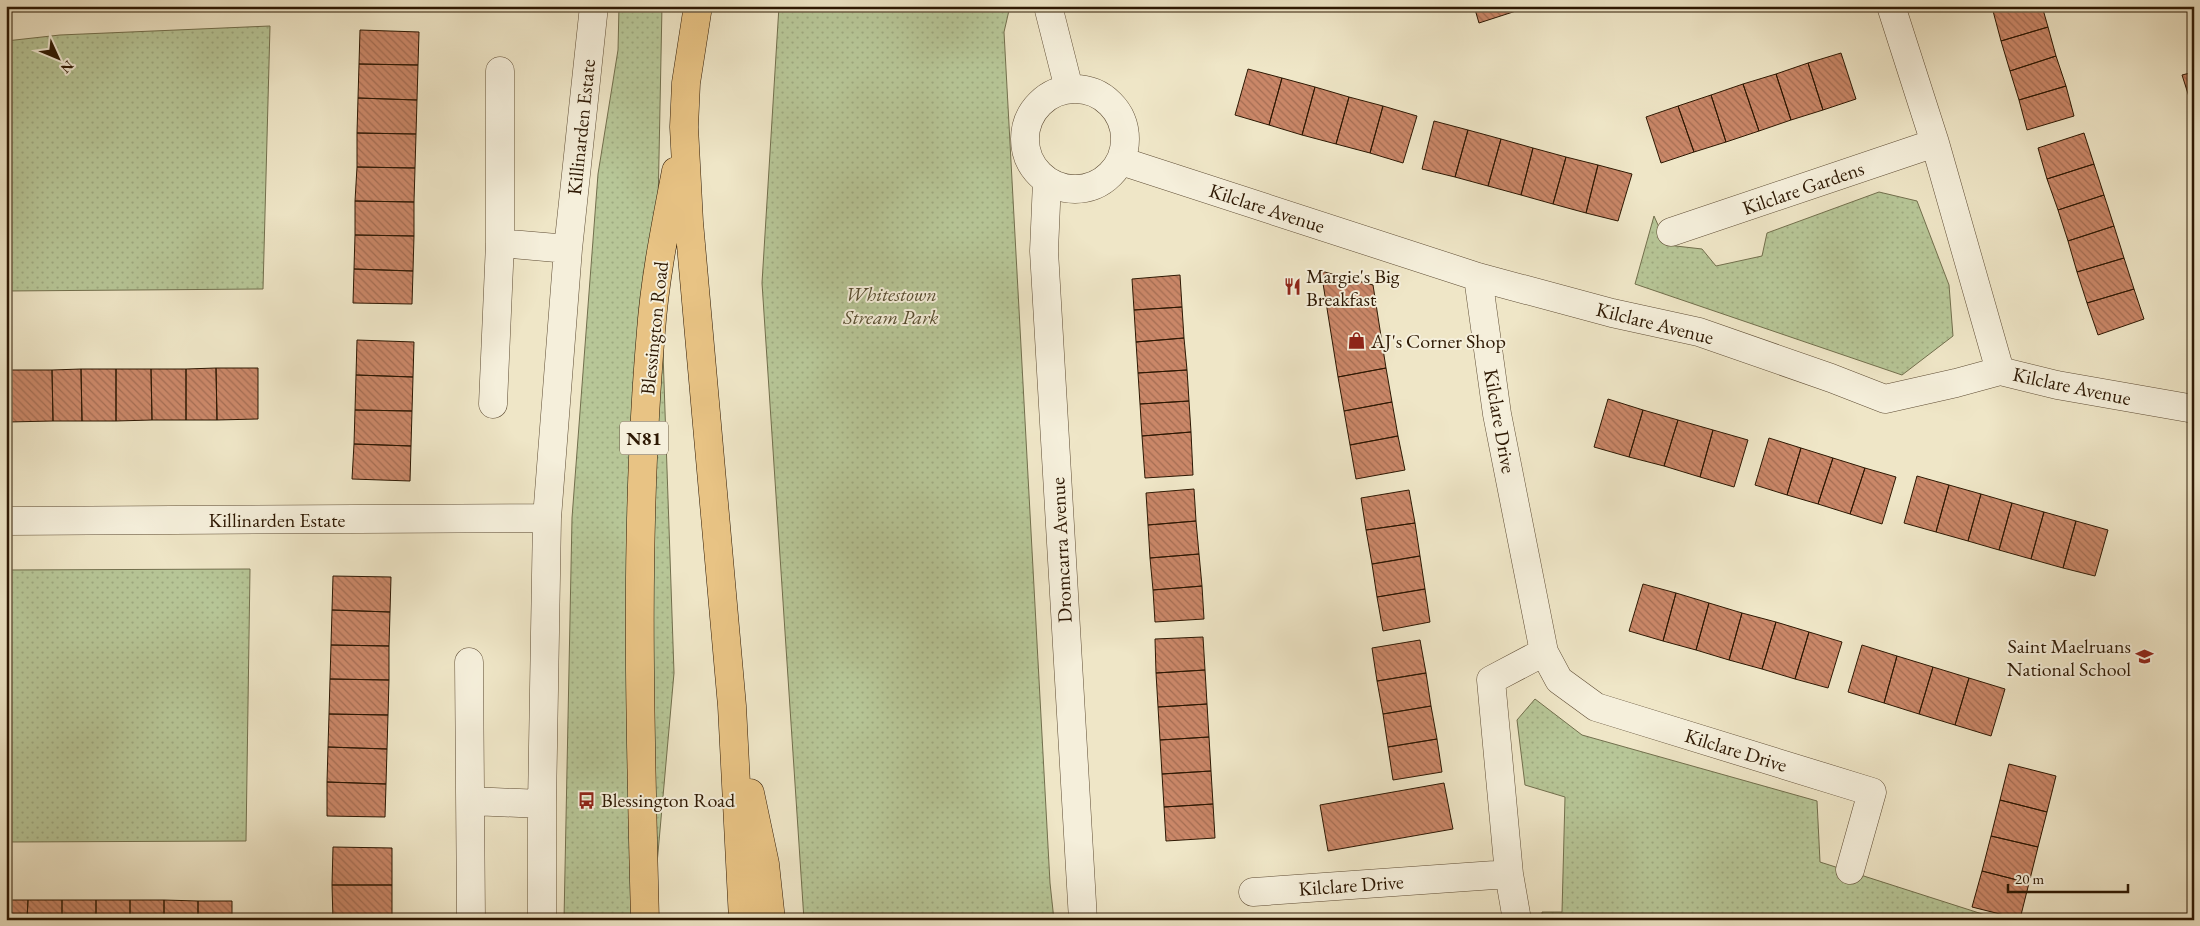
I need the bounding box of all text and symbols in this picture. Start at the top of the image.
north arrow [32,32,82,82]
text: N [56,57,78,78]
street label: Killinarden Estate [561,57,601,196]
street label: Kilclare Gardens [1739,155,1867,221]
street label: Kilclare Avenue [1206,177,1328,239]
street label: Blessington Road [634,259,674,396]
place label: Margie's Big Breakfast [1306,263,1400,312]
restaurant icon: Margie's Big Breakfast [1282,277,1302,297]
park label: Whitestown Stream Park [842,281,939,330]
street label: Kilclare Avenue [1594,296,1717,350]
place label: AJ's Corner Shop [1370,328,1506,354]
shop icon: AJ's Corner Shop [1347,331,1367,351]
street label: Kilclare Avenue [2011,361,2134,411]
street label: Kilclare Drive [1478,367,1522,475]
road number: N81 [620,422,668,454]
street label: Dromcarra Avenue [1044,476,1078,623]
street label: Killinarden Estate [209,507,346,533]
place label: Saint Maelruans National School [2007,633,2131,682]
school or university icon: Saint Maelruans National School [2135,647,2155,667]
street label: Kilclare Drive [1682,722,1790,778]
place label: Blessington Road [601,787,736,813]
bus stop icon: Blessington Road [577,790,597,810]
scale bar [2008,861,2128,893]
street label: Kilclare Drive [1297,868,1405,902]
text: 20 m [2015,869,2044,888]

